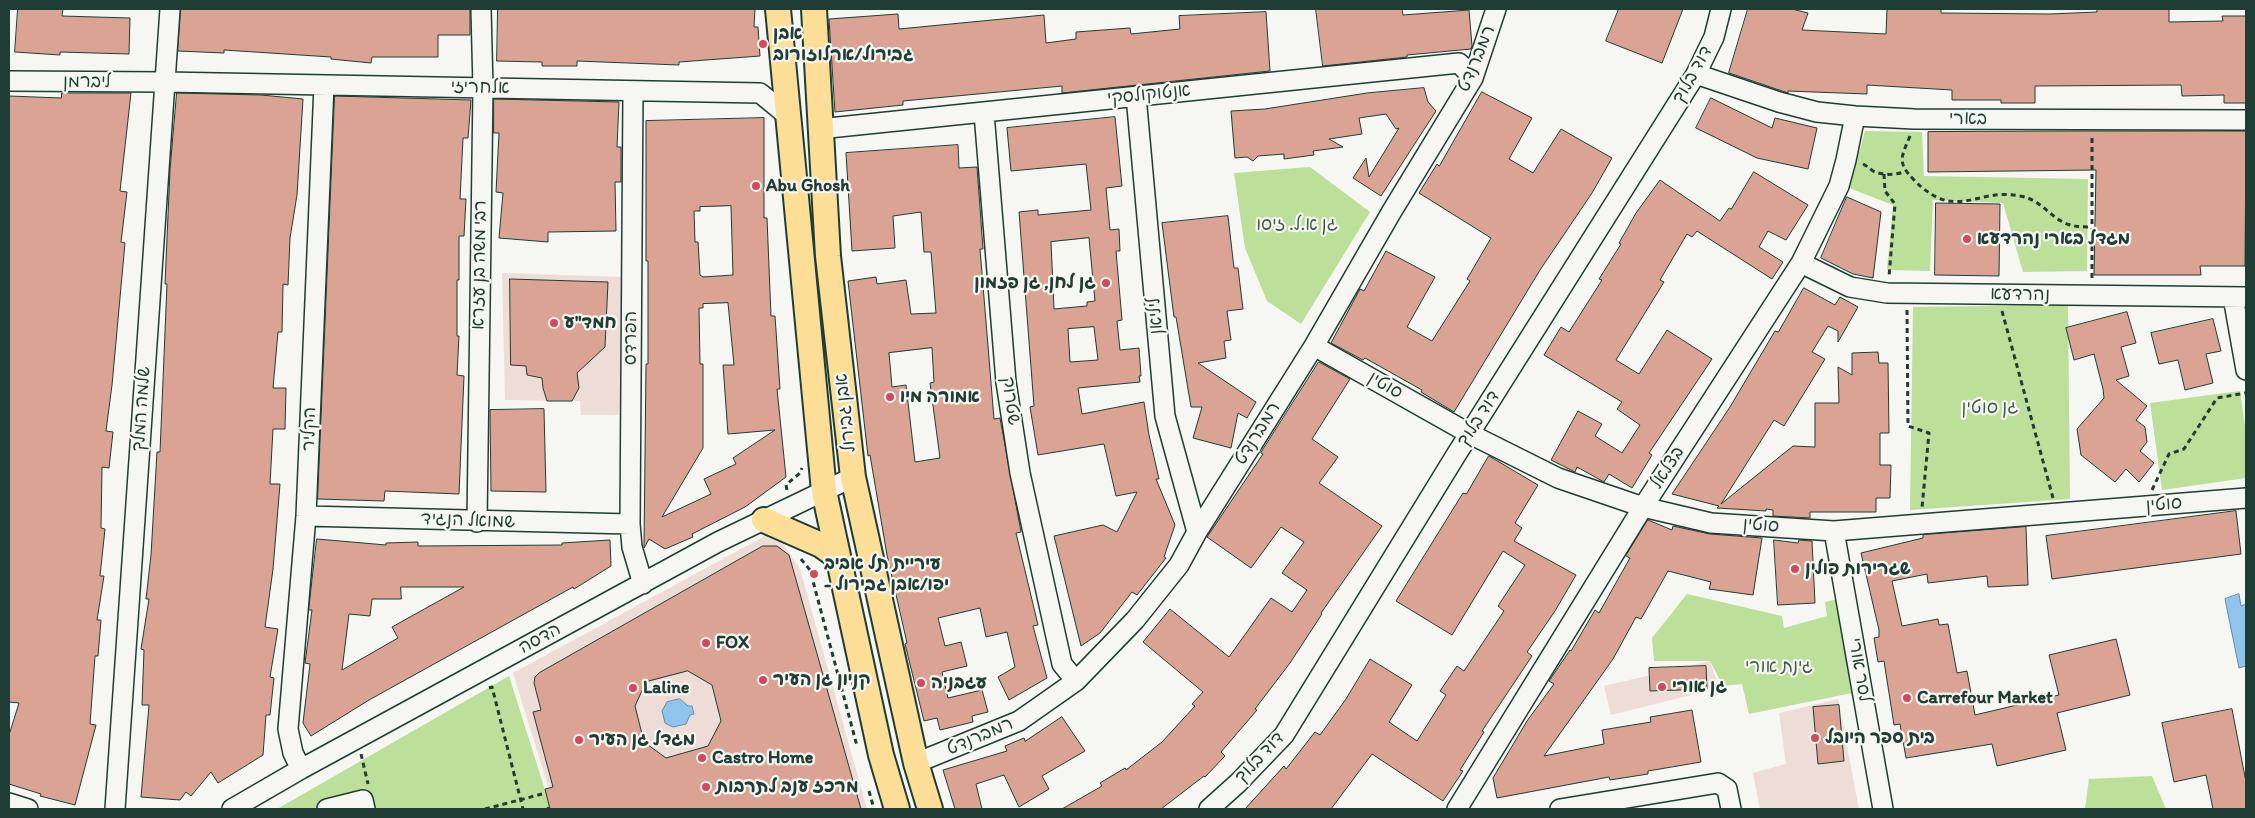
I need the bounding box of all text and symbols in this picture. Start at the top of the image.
place label: אבן גבירול/ארלוזורוב [773,23,913,66]
street label: רמברנדט [1453,23,1501,95]
marker: אבן גבירול/ארלוזורוב [757,38,769,50]
street label: דוד בלוך [1668,43,1718,107]
street label: ליברמן [63,71,111,93]
street label: אלחריזי [450,77,510,99]
street label: אנטוקולסקי [1106,80,1192,110]
street label: בארי [1949,108,1987,130]
place label: Abu Ghosh [766,175,850,197]
marker: Abu Ghosh [750,180,762,192]
street label: רבי משה בן עזרא [468,200,492,330]
park label: גן א.ל. זיסו [1256,214,1338,236]
place label: מגדל בארי נהרדעא [1977,228,2130,250]
marker: מגדל בארי נהרדעא [1961,233,1973,245]
place label: גן לחן, גן פזמון [974,272,1096,294]
marker: גן לחן, גן פזמון [1100,277,1112,289]
street label: נהרדעא [1990,284,2050,306]
street label: ליליאן [1144,297,1168,335]
street label: הפרדס [620,311,642,365]
place label: חמד"ע [564,312,616,334]
marker: חמד"ע [548,317,560,329]
street label: שלמה המלך [128,366,156,452]
street label: סוטין [1364,368,1406,404]
street label: אבן גבירול [831,372,861,454]
street label: שטרוק [996,375,1024,427]
place label: אמורה מיו [900,386,980,408]
street label: דוד בלוך [1453,387,1505,451]
marker: אמורה מיו [884,391,896,403]
park label: גן סוטין [1962,397,2018,419]
street label: רמברנדט [1230,399,1286,469]
street label: הקליר [298,407,322,451]
street label: בצלאל [1646,443,1690,493]
street label: סוטין [2145,493,2183,517]
street label: שמואל הנגיד [420,509,516,533]
street label: סוטין [1742,514,1780,538]
place label: עיריית תל אביב - יפו/אבן גבירול [824,553,949,596]
place label: שגרירות פולין [1805,558,1911,580]
marker: שגרירות פולין [1789,563,1801,575]
marker: עיריית תל אביב - יפו/אבן גבירול [808,568,820,580]
street label: הדסה [515,619,565,659]
place label: FOX [716,632,749,654]
street label: לסר אורי [1843,636,1875,704]
marker: FOX [700,637,712,649]
park label: גינת אורי [1745,656,1813,678]
place label: קניון גן העיר [773,669,870,691]
place label: עגבניה [931,672,987,694]
marker: קניון גן העיר [757,674,769,686]
place label: גן אורי [1672,676,1727,698]
place label: Laline [643,677,689,699]
marker: עגבניה [915,677,927,689]
marker: גן אורי [1656,681,1668,693]
marker: Laline [627,682,639,694]
place label: Carrefour Market [1917,687,2053,709]
marker: Carrefour Market [1901,692,1913,704]
street label: רמברנדט [944,713,1016,761]
place label: בית ספר היובל [1825,727,1935,749]
street label: דוד בלוך [1231,728,1289,788]
place label: מגדל גן העיר [589,729,695,751]
marker: בית ספר היובל [1809,732,1821,744]
marker: מגדל גן העיר [573,734,585,746]
place label: Castro Home [712,747,813,769]
marker: Castro Home [696,752,708,764]
place label: מרכז ענב לתרבות [716,776,859,798]
marker: מרכז ענב לתרבות [700,781,712,793]

